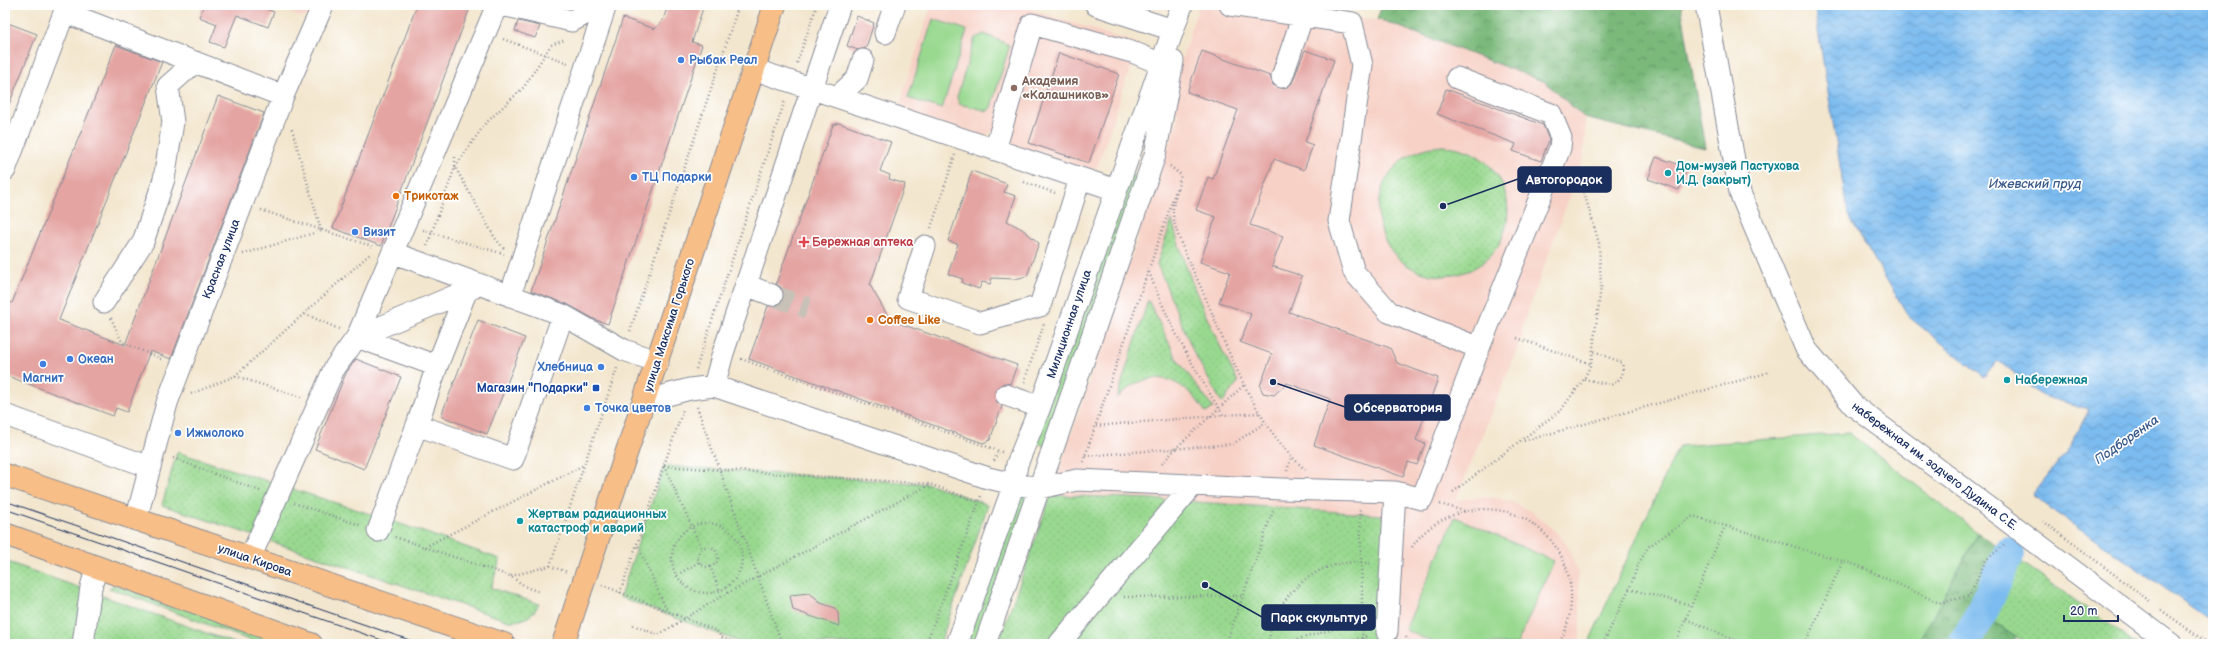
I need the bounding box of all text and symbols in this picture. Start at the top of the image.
place label: Рыбак Реал [689,53,758,68]
marker: Рыбак Реал [676,55,686,65]
place label: Академия «Калашников» [1021,74,1109,103]
marker: Академия «Калашников» [1009,83,1019,93]
place label: Дом-музей Пастухова И.Д. (закрыт) [1676,159,1800,188]
callout: Автогородок [1518,167,1611,192]
marker: Дом-музей Пастухова И.Д. (закрыт) [1663,168,1673,178]
place label: ТЦ Подарки [642,170,712,185]
marker: ТЦ Подарки [629,172,639,182]
text: Автогородок [1525,172,1603,188]
water label: Ижевский пруд [1989,176,2082,192]
place label: Трикотаж [404,189,459,204]
marker: Трикотаж [391,191,401,201]
street label: Красная улица [199,217,244,301]
place label: Визит [363,225,396,240]
marker: Визит [350,227,360,237]
place label: Бережная аптека [812,235,914,250]
marker: Бережная аптека [799,237,809,247]
street label: улица Максима Горького [641,257,698,394]
street label: Милиционная улица [1044,268,1095,381]
place label: Coffee Like [878,313,941,328]
marker: Coffee Like [865,315,875,325]
place label: Океан [78,352,114,367]
marker: Океан [65,354,75,364]
marker: Магнит [38,359,48,369]
place label: Хлебница [536,360,594,375]
marker: Хлебница [596,362,606,372]
place label: Магнит [22,371,64,386]
place label: Набережная [2015,373,2088,388]
marker: Набережная [2002,375,2012,385]
place label: Магазин "Подарки" [477,381,588,396]
marker: Магазин "Подарки" [591,383,601,393]
callout: Обсерватория [1345,395,1450,420]
street label: набережная им. зодчего Дудина С.Е. [1849,399,2021,534]
text: Обсерватория [1354,400,1442,416]
place label: Точка цветов [595,401,671,416]
marker: Точка цветов [582,403,592,413]
water label: Подборенка [2091,412,2162,468]
place label: Ижмолоко [186,426,245,441]
marker: Ижмолоко [173,428,183,438]
place label: Жертвам радиационных катастроф и аварий [528,507,667,536]
marker: Жертвам радиационных катастроф и аварий [515,516,525,526]
street label: улица Кирова [216,541,294,580]
scale bar [2064,597,2118,623]
text: 20 m [2070,604,2097,619]
callout: Парк скульптур [1262,605,1375,630]
text: Парк скульптур [1270,610,1368,626]

